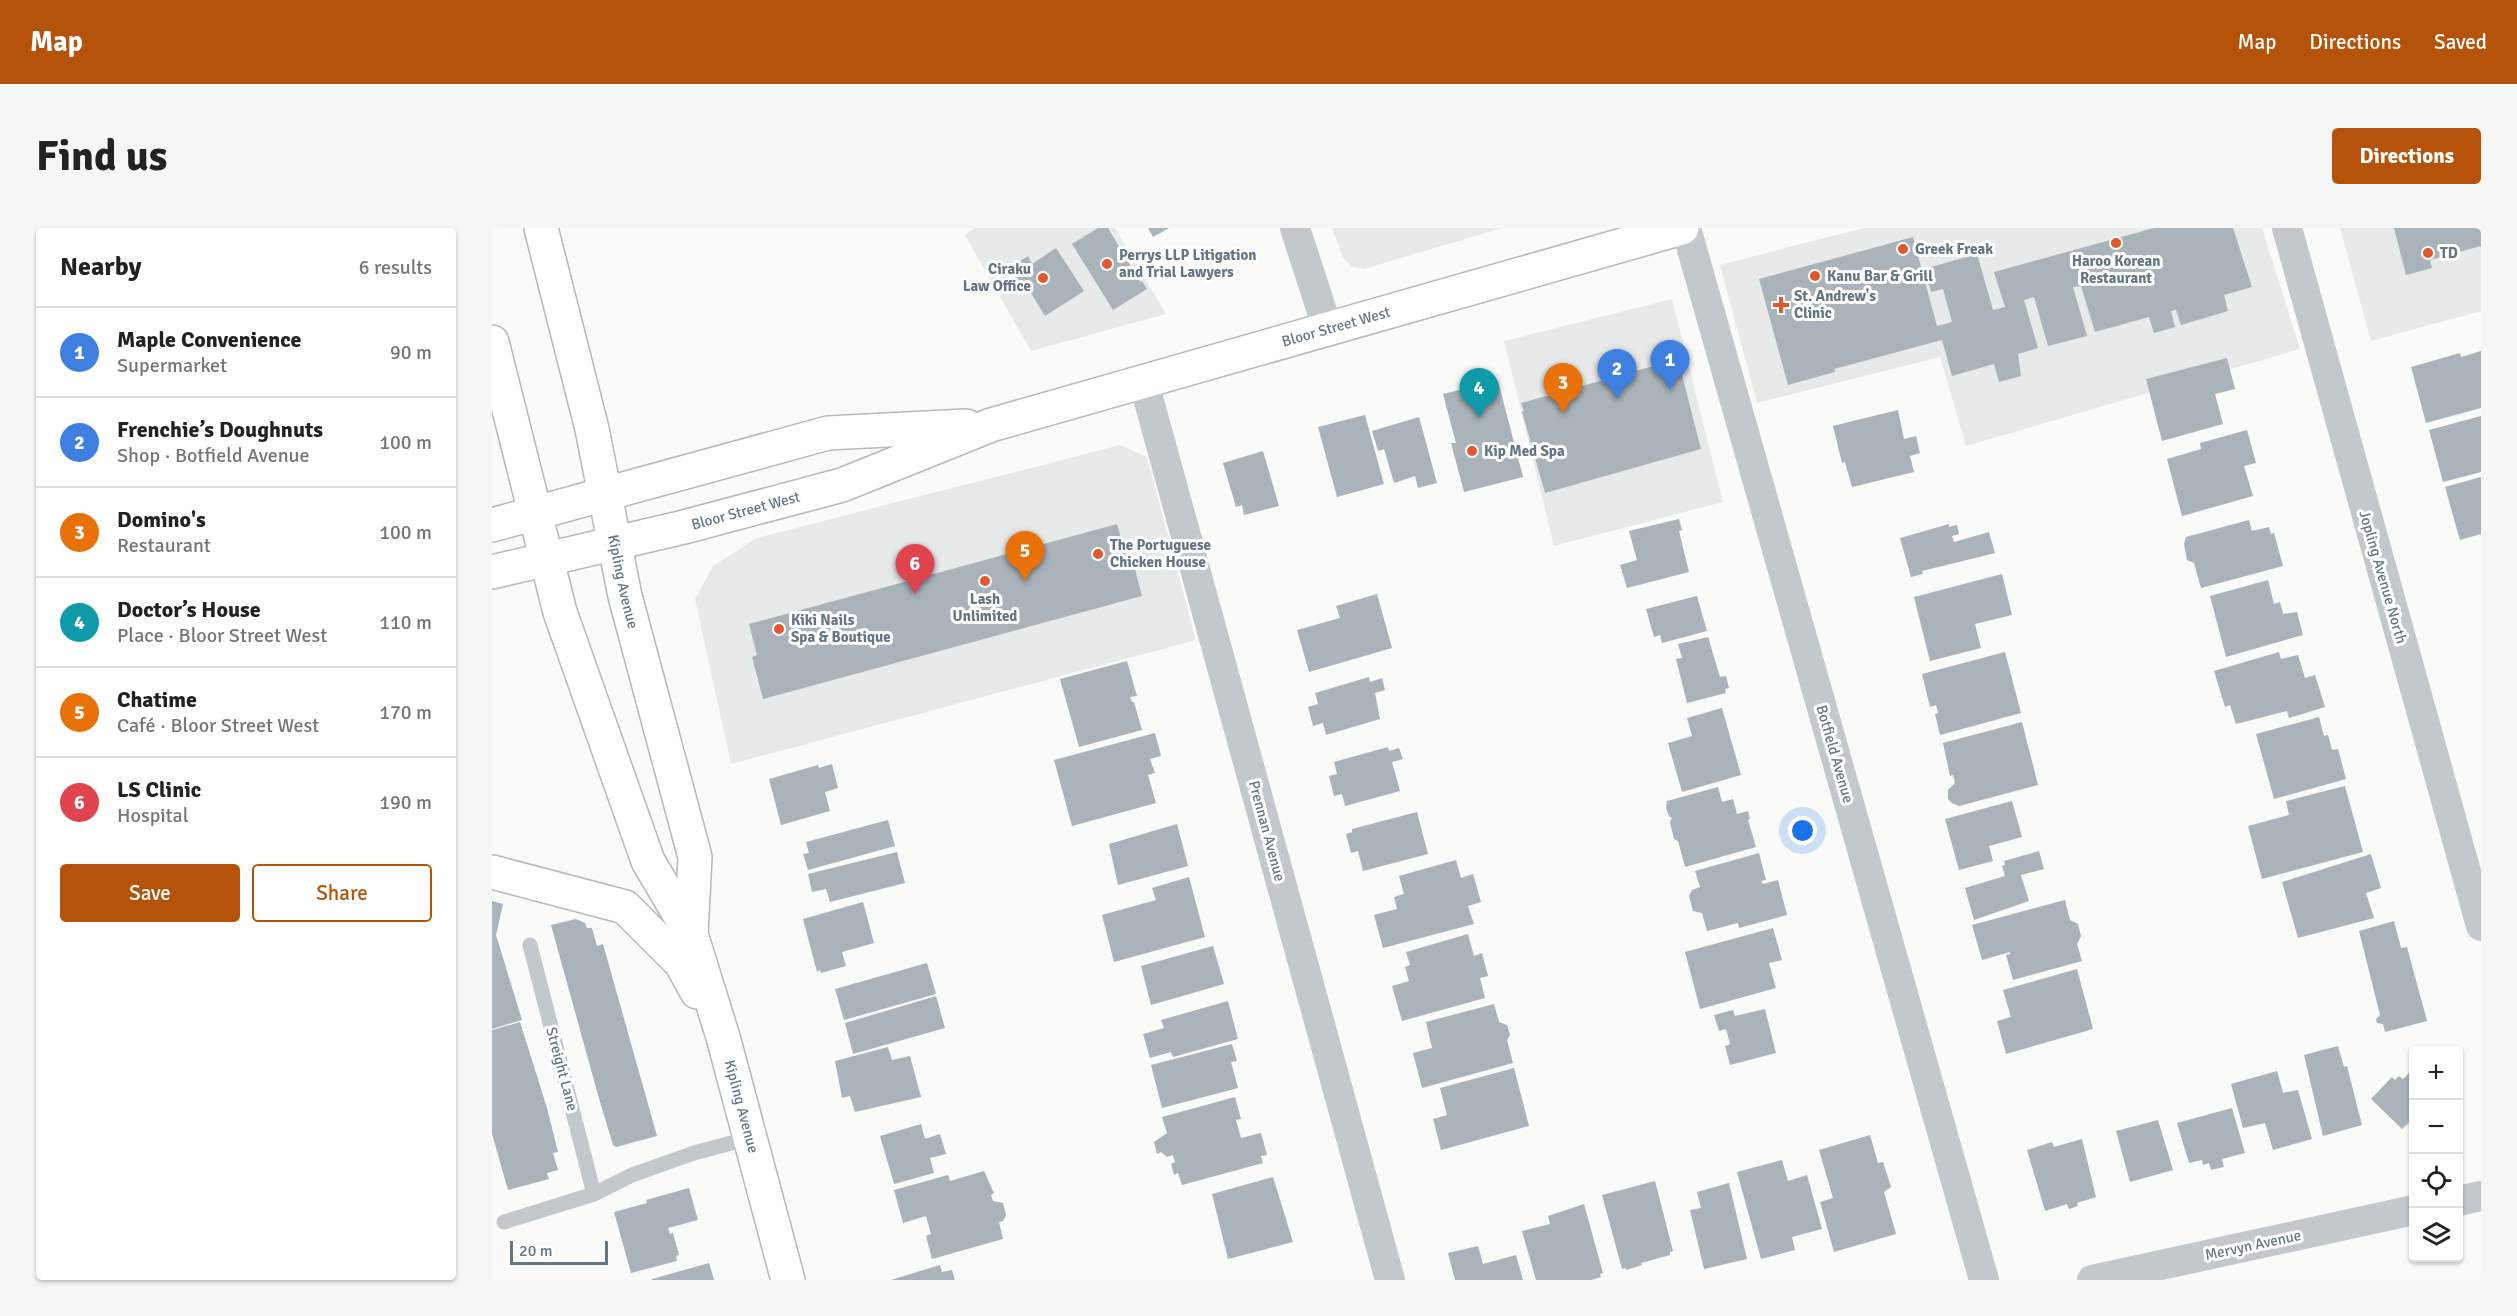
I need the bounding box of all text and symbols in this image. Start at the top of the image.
text: Map [30,25,83,59]
text: Map [2238,29,2276,55]
text: Directions [2309,29,2401,55]
text: Saved [2434,29,2487,55]
button: Directions [2332,128,2481,184]
text: Find us [36,131,167,182]
marker: Haroo Korean Restaurant [2109,236,2123,250]
place label: Greek Freak [1915,240,1993,258]
marker: Greek Freak [1896,242,1910,256]
place label: TD [2440,244,2458,262]
place label: Perrys LLP Litigation and Trial Lawyers [1119,246,1256,281]
marker: TD [2421,246,2435,260]
text: Nearby [60,251,141,283]
place label: Haroo Korean Restaurant [2072,252,2160,287]
text: 6 results [359,255,432,280]
marker: Perrys LLP Litigation and Trial Lawyers [1100,257,1114,271]
place label: Ciraku Law Office [963,260,1031,295]
place label: Kanu Bar & Grill [1827,267,1933,285]
marker: Kanu Bar & Grill [1808,269,1822,283]
marker: Ciraku Law Office [1036,271,1050,285]
place label: St. Andrew's Clinic [1794,287,1876,322]
marker: St. Andrew's Clinic [1772,296,1790,314]
street label: Bloor Street West [1280,303,1392,351]
text: Maple Convenience [117,326,301,353]
text: 1 [74,340,85,365]
text: 90 m [390,340,432,365]
pin: 1 [1650,340,1690,390]
pin: 2 [1598,350,1636,399]
text: Supermarket [117,353,227,378]
pin: 3 [1544,364,1582,413]
pin: 4 [1460,368,1498,418]
text: Frenchie’s Doughnuts [117,416,323,443]
text: 2 [74,430,85,455]
text: 100 m [379,430,432,455]
place label: Kip Med Spa [1484,442,1565,460]
text: Shop · Botfield Avenue [117,443,310,468]
marker: Kip Med Spa [1465,444,1479,458]
street label: Bloor Street West [689,488,802,534]
text: Domino's [117,506,206,533]
street label: Jopling Avenue North [2355,508,2411,646]
text: 3 [74,520,85,545]
text: 100 m [379,520,432,545]
pin: 5 [1006,532,1044,581]
text: Restaurant [117,533,211,558]
street label: Kipling Avenue [604,533,642,630]
place label: The Portuguese Chicken House [1110,536,1211,571]
pin: 6 [896,544,934,594]
marker: The Portuguese Chicken House [1091,547,1105,561]
marker: Lash Unlimited [978,574,992,588]
place label: Lash Unlimited [953,590,1017,625]
text: Doctor’s House [117,596,261,623]
text: 4 [74,610,85,635]
text: 110 m [379,610,432,635]
place label: Kiki Nails Spa & Boutique [791,611,891,646]
marker: Kiki Nails Spa & Boutique [772,622,786,636]
text: Place · Bloor Street West [117,623,327,648]
text: Chatime [117,686,197,713]
text: 5 [74,700,85,725]
text: 170 m [379,700,432,725]
street label: Botfield Avenue [1812,703,1858,805]
text: Café · Bloor Street West [117,713,319,738]
text: LS Clinic [117,776,201,803]
street label: Prennan Avenue [1245,779,1289,883]
text: 6 [74,790,85,815]
text: 190 m [379,790,432,815]
text: Hospital [117,803,189,828]
your location [1788,816,1817,845]
button: Save [60,864,240,922]
button: Share [252,864,432,922]
street label: Streight Lane [542,1025,582,1113]
map controls [2409,1046,2463,1262]
button: + [2409,1046,2463,1100]
street label: Kipling Avenue [721,1058,763,1155]
button: − [2409,1100,2463,1154]
button: locate [2409,1154,2463,1208]
button: layers [2409,1208,2463,1262]
street label: Mervyn Avenue [2203,1226,2303,1264]
scale bar [510,1238,608,1266]
text: 20 m [519,1241,553,1261]

